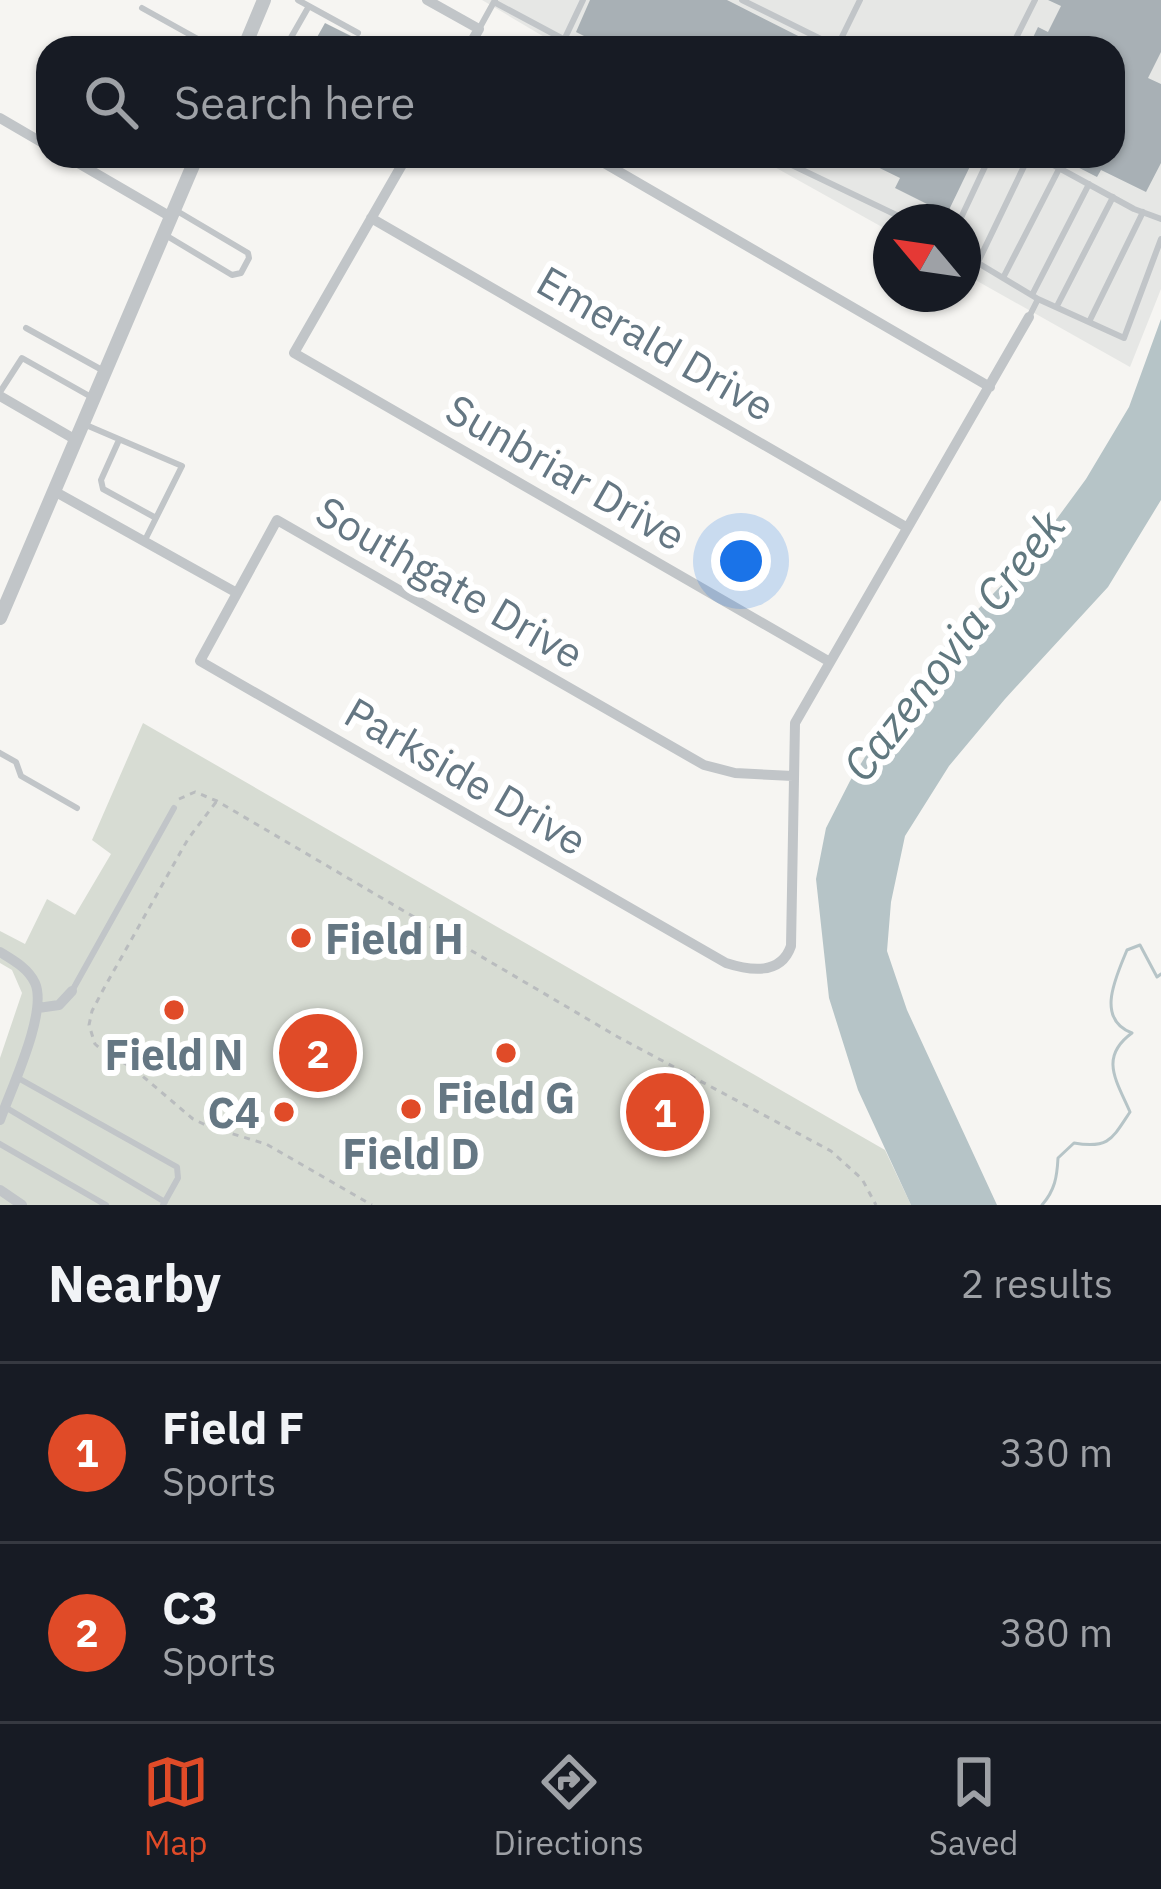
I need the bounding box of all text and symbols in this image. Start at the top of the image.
search box [36,36,1125,168]
icon: search [78,69,144,135]
text: Search here [174,73,415,131]
north arrow [873,204,981,312]
street label: Emerald Drive [527,253,785,433]
street label: Sunbriar Drive [436,381,696,563]
street label: Southgate Drive [306,483,594,681]
water label: Cazenovia Creek [829,497,1077,792]
your location [711,531,771,591]
street label: Parkside Drive [335,685,597,867]
place label: Field H [325,911,464,966]
marker: Field H [288,925,314,951]
marker: Field N [161,997,187,1023]
pin: 2 [279,1008,357,1098]
place label: Field N [105,1027,243,1082]
marker: Field G [493,1040,519,1066]
pin: 1 [626,1067,704,1157]
place label: Field G [437,1070,575,1125]
place label: C4 [207,1085,260,1140]
marker: Field D [398,1096,424,1122]
marker: C4 [271,1099,297,1125]
place label: Field D [342,1126,480,1181]
text: Nearby [48,1250,221,1316]
text: 2 results [961,1258,1113,1309]
text: Field F [162,1398,304,1456]
text: 1 [75,1427,99,1478]
text: 330 m [1000,1427,1113,1478]
text: Sports [162,1456,276,1507]
text: C3 [162,1578,218,1636]
text: 2 [75,1607,99,1658]
text: 380 m [1000,1607,1113,1658]
text: Sports [162,1636,276,1687]
tab: Map [143,1749,209,1864]
tab: Directions [494,1749,644,1864]
tab: Saved [929,1749,1018,1864]

